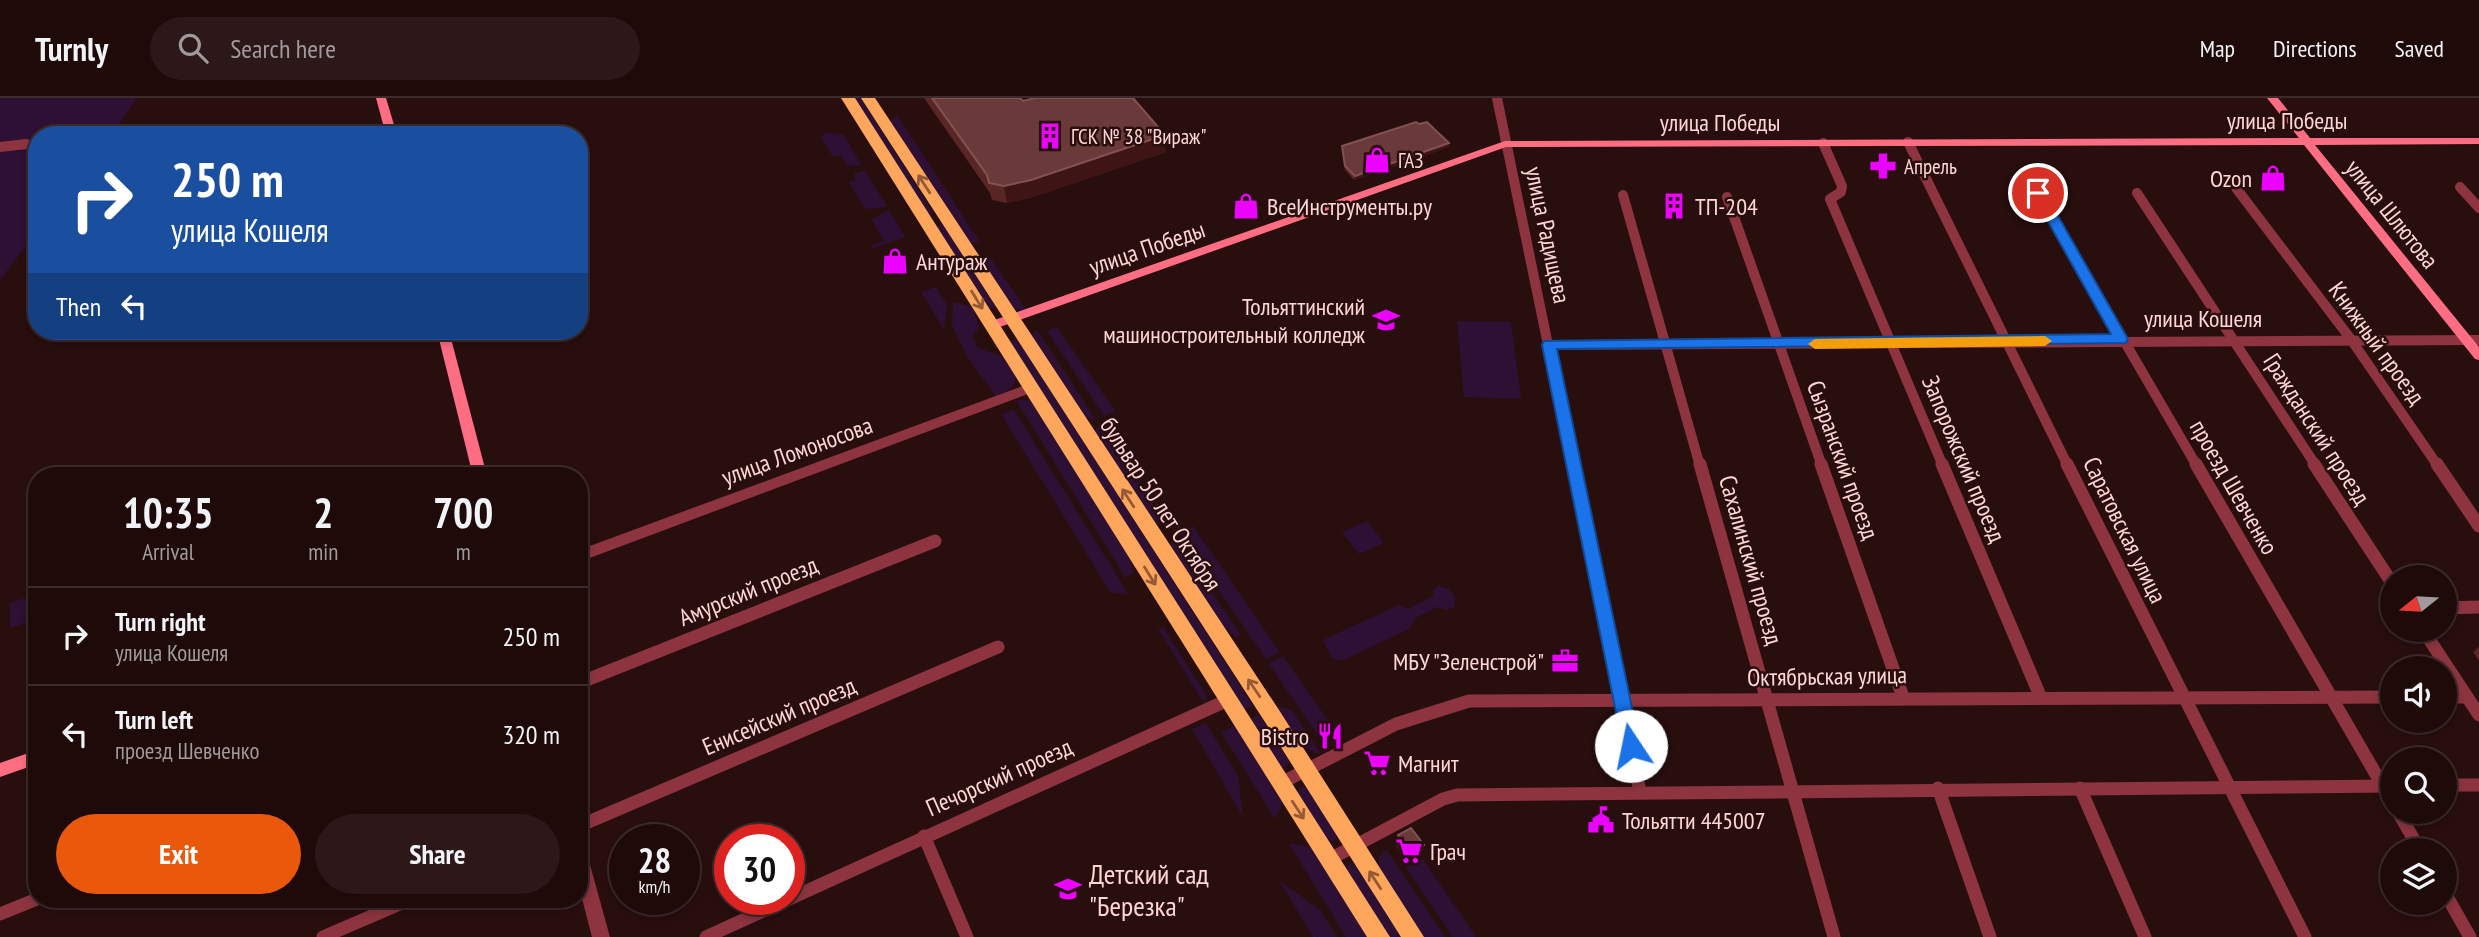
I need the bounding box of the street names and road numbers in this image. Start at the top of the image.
street label: улица Победы [2227,105,2347,136]
street label: улица Победы [1660,107,1780,138]
street label: улица Шлютова [2339,153,2445,275]
street label: улица Радищева [1518,164,1578,306]
street label: улица Победы [1085,214,1209,282]
street label: Книжный проезд [2322,275,2432,411]
street label: улица Кошеля [2144,303,2262,334]
street label: Гражданский проезд [2257,347,2378,511]
street label: Запорожский проезд [1915,371,2013,547]
street label: Сызранский проезд [1800,376,1886,544]
street label: улица Ломоносова [717,409,877,493]
street label: бульвар 50 лет Октября [1093,411,1229,597]
street label: проезд Шевченко [2183,414,2285,560]
street label: Саратовская улица [2076,452,2174,608]
street label: Сахалинский проезд [1712,472,1790,649]
street label: Амурский проезд [674,549,823,633]
street label: Октябрьская улица [1747,659,1907,693]
street label: Енисейский проезд [698,670,861,762]
street label: Печорский проезд [921,731,1077,823]

